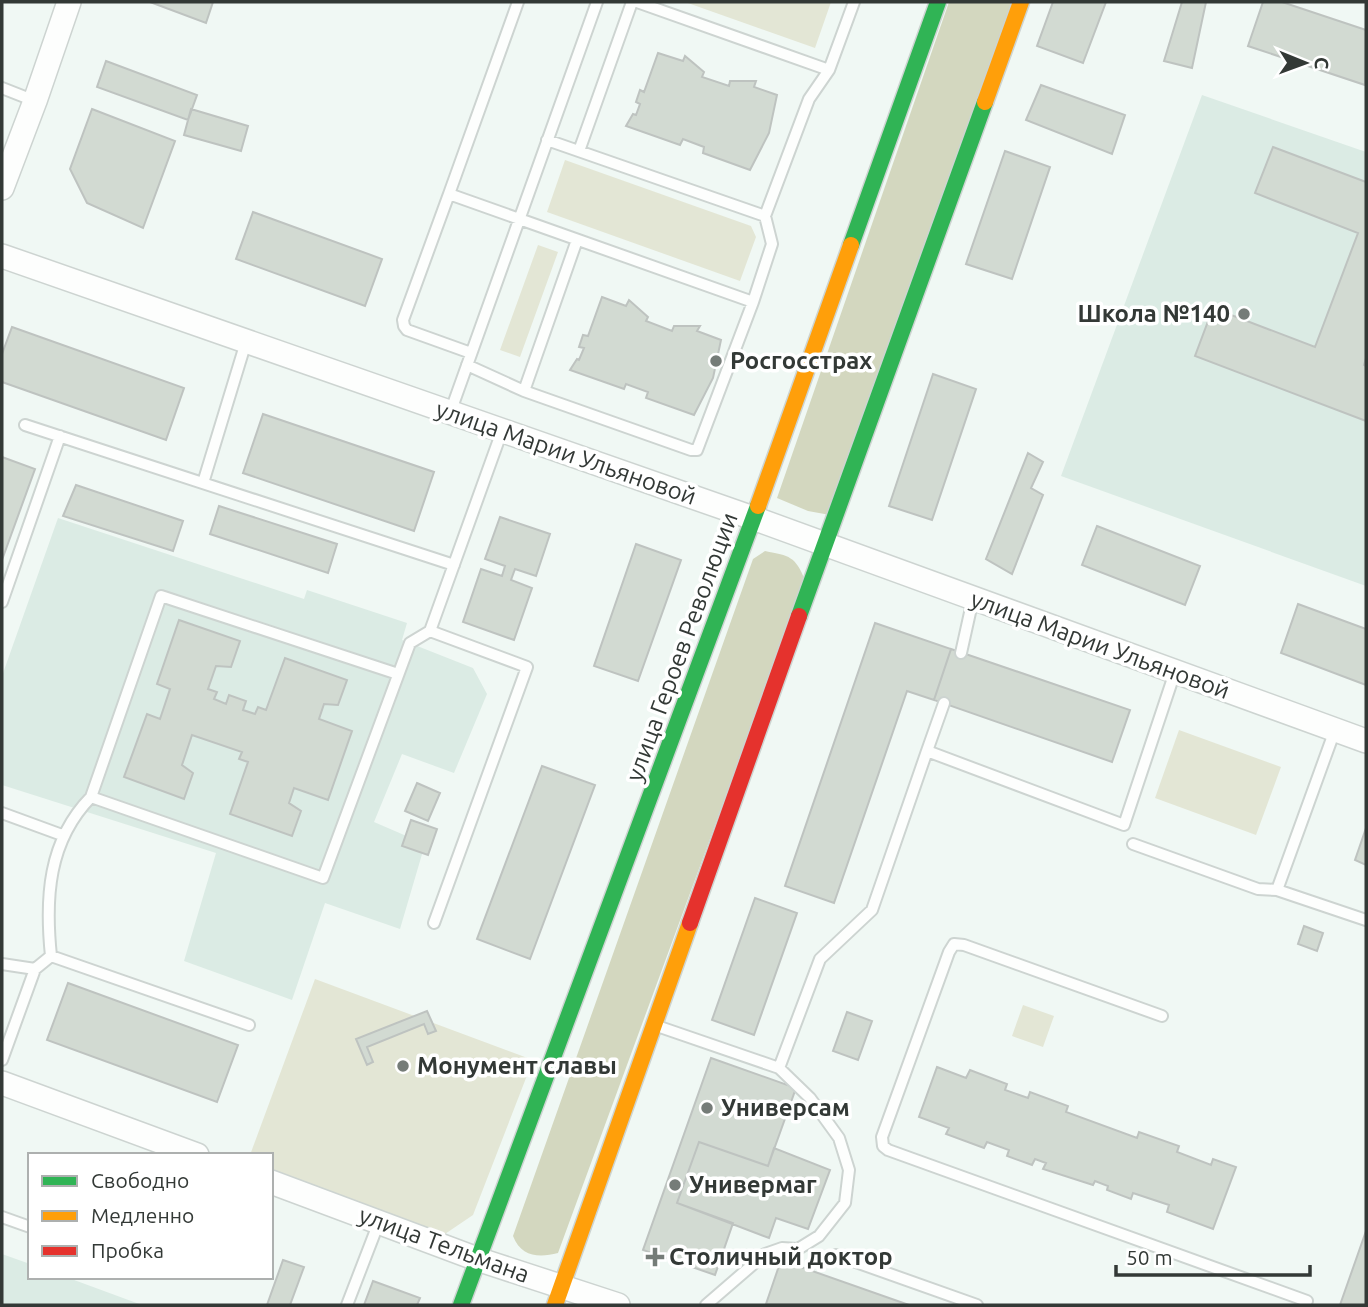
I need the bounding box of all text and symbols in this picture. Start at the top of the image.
north arrow [1270,28,1340,98]
text: С [1311,57,1333,70]
place label: Школа №140 [1078,300,1230,327]
marker: Школа №140 [1236,306,1252,322]
place label: Росгосстрах [730,347,872,374]
marker: Росгосстрах [708,353,724,369]
street label: улица Марии Ульяновой [432,395,700,510]
street label: улица Героев Революции [620,509,743,785]
street label: улица Марии Ульяновой [967,585,1233,704]
place label: Монумент славы [417,1052,617,1079]
marker: Монумент славы [395,1058,411,1074]
place label: Универсам [721,1094,850,1121]
marker: Универсам [699,1100,715,1116]
legend [28,1153,273,1279]
text: Свободно [91,1168,189,1192]
place label: Универмаг [689,1171,817,1198]
marker: Универмаг [667,1177,683,1193]
street label: улица Тельмана [355,1201,533,1288]
text: Медленно [91,1203,194,1227]
scale bar [1116,1234,1310,1278]
text: Пробка [91,1238,164,1262]
place label: Столичный доктор [669,1243,893,1270]
text: 50 m [1126,1245,1173,1269]
marker: Столичный доктор [647,1249,663,1265]

